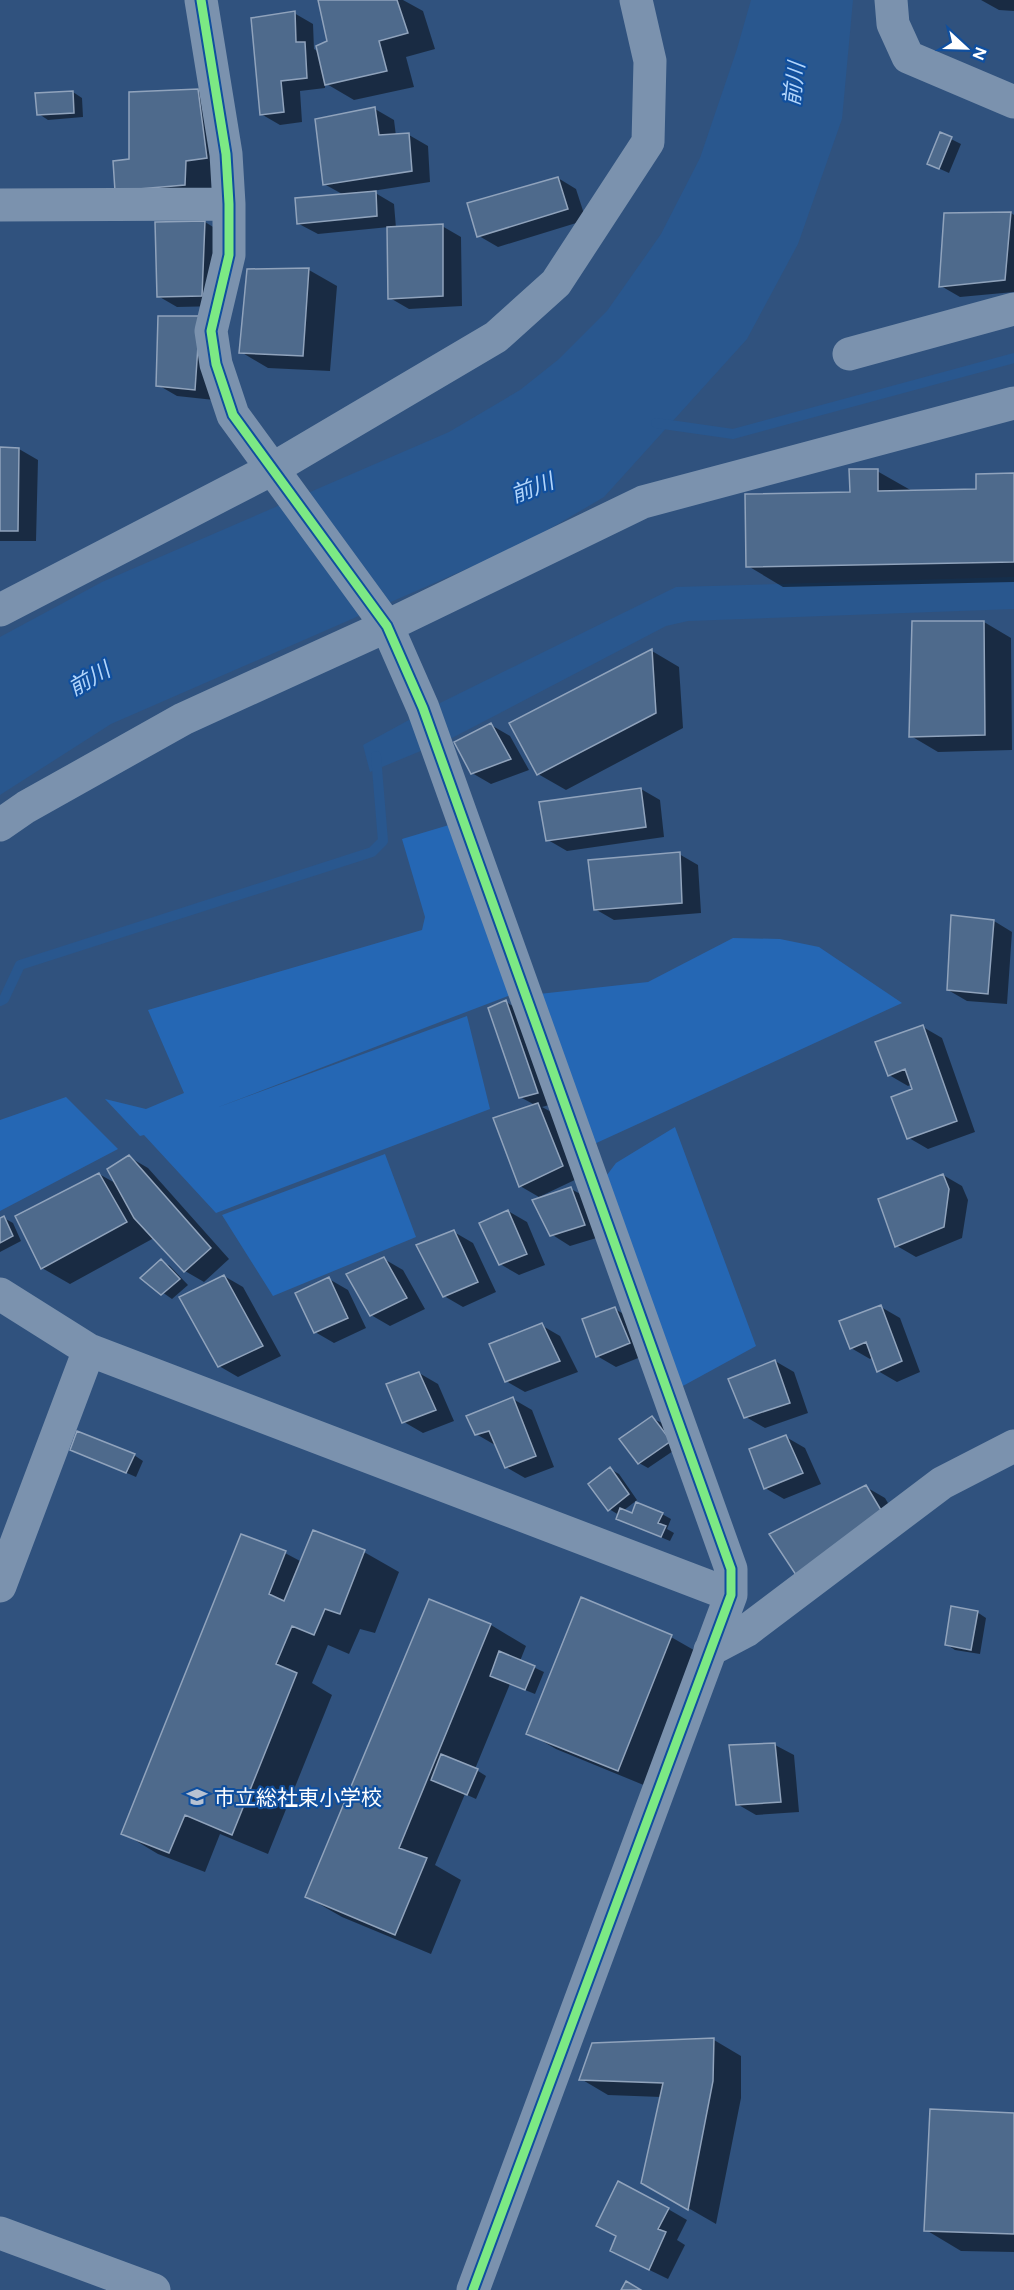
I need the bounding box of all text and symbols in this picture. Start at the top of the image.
north arrow [936,18,996,78]
text: N [968,44,991,63]
water label: 前川 [778,59,810,107]
water label: 前川 [507,467,559,508]
water label: 前川 [63,655,117,702]
school or university icon: 市立総社東小学校 [185,1785,209,1809]
place label: 市立総社東小学校 [214,1785,382,1810]

